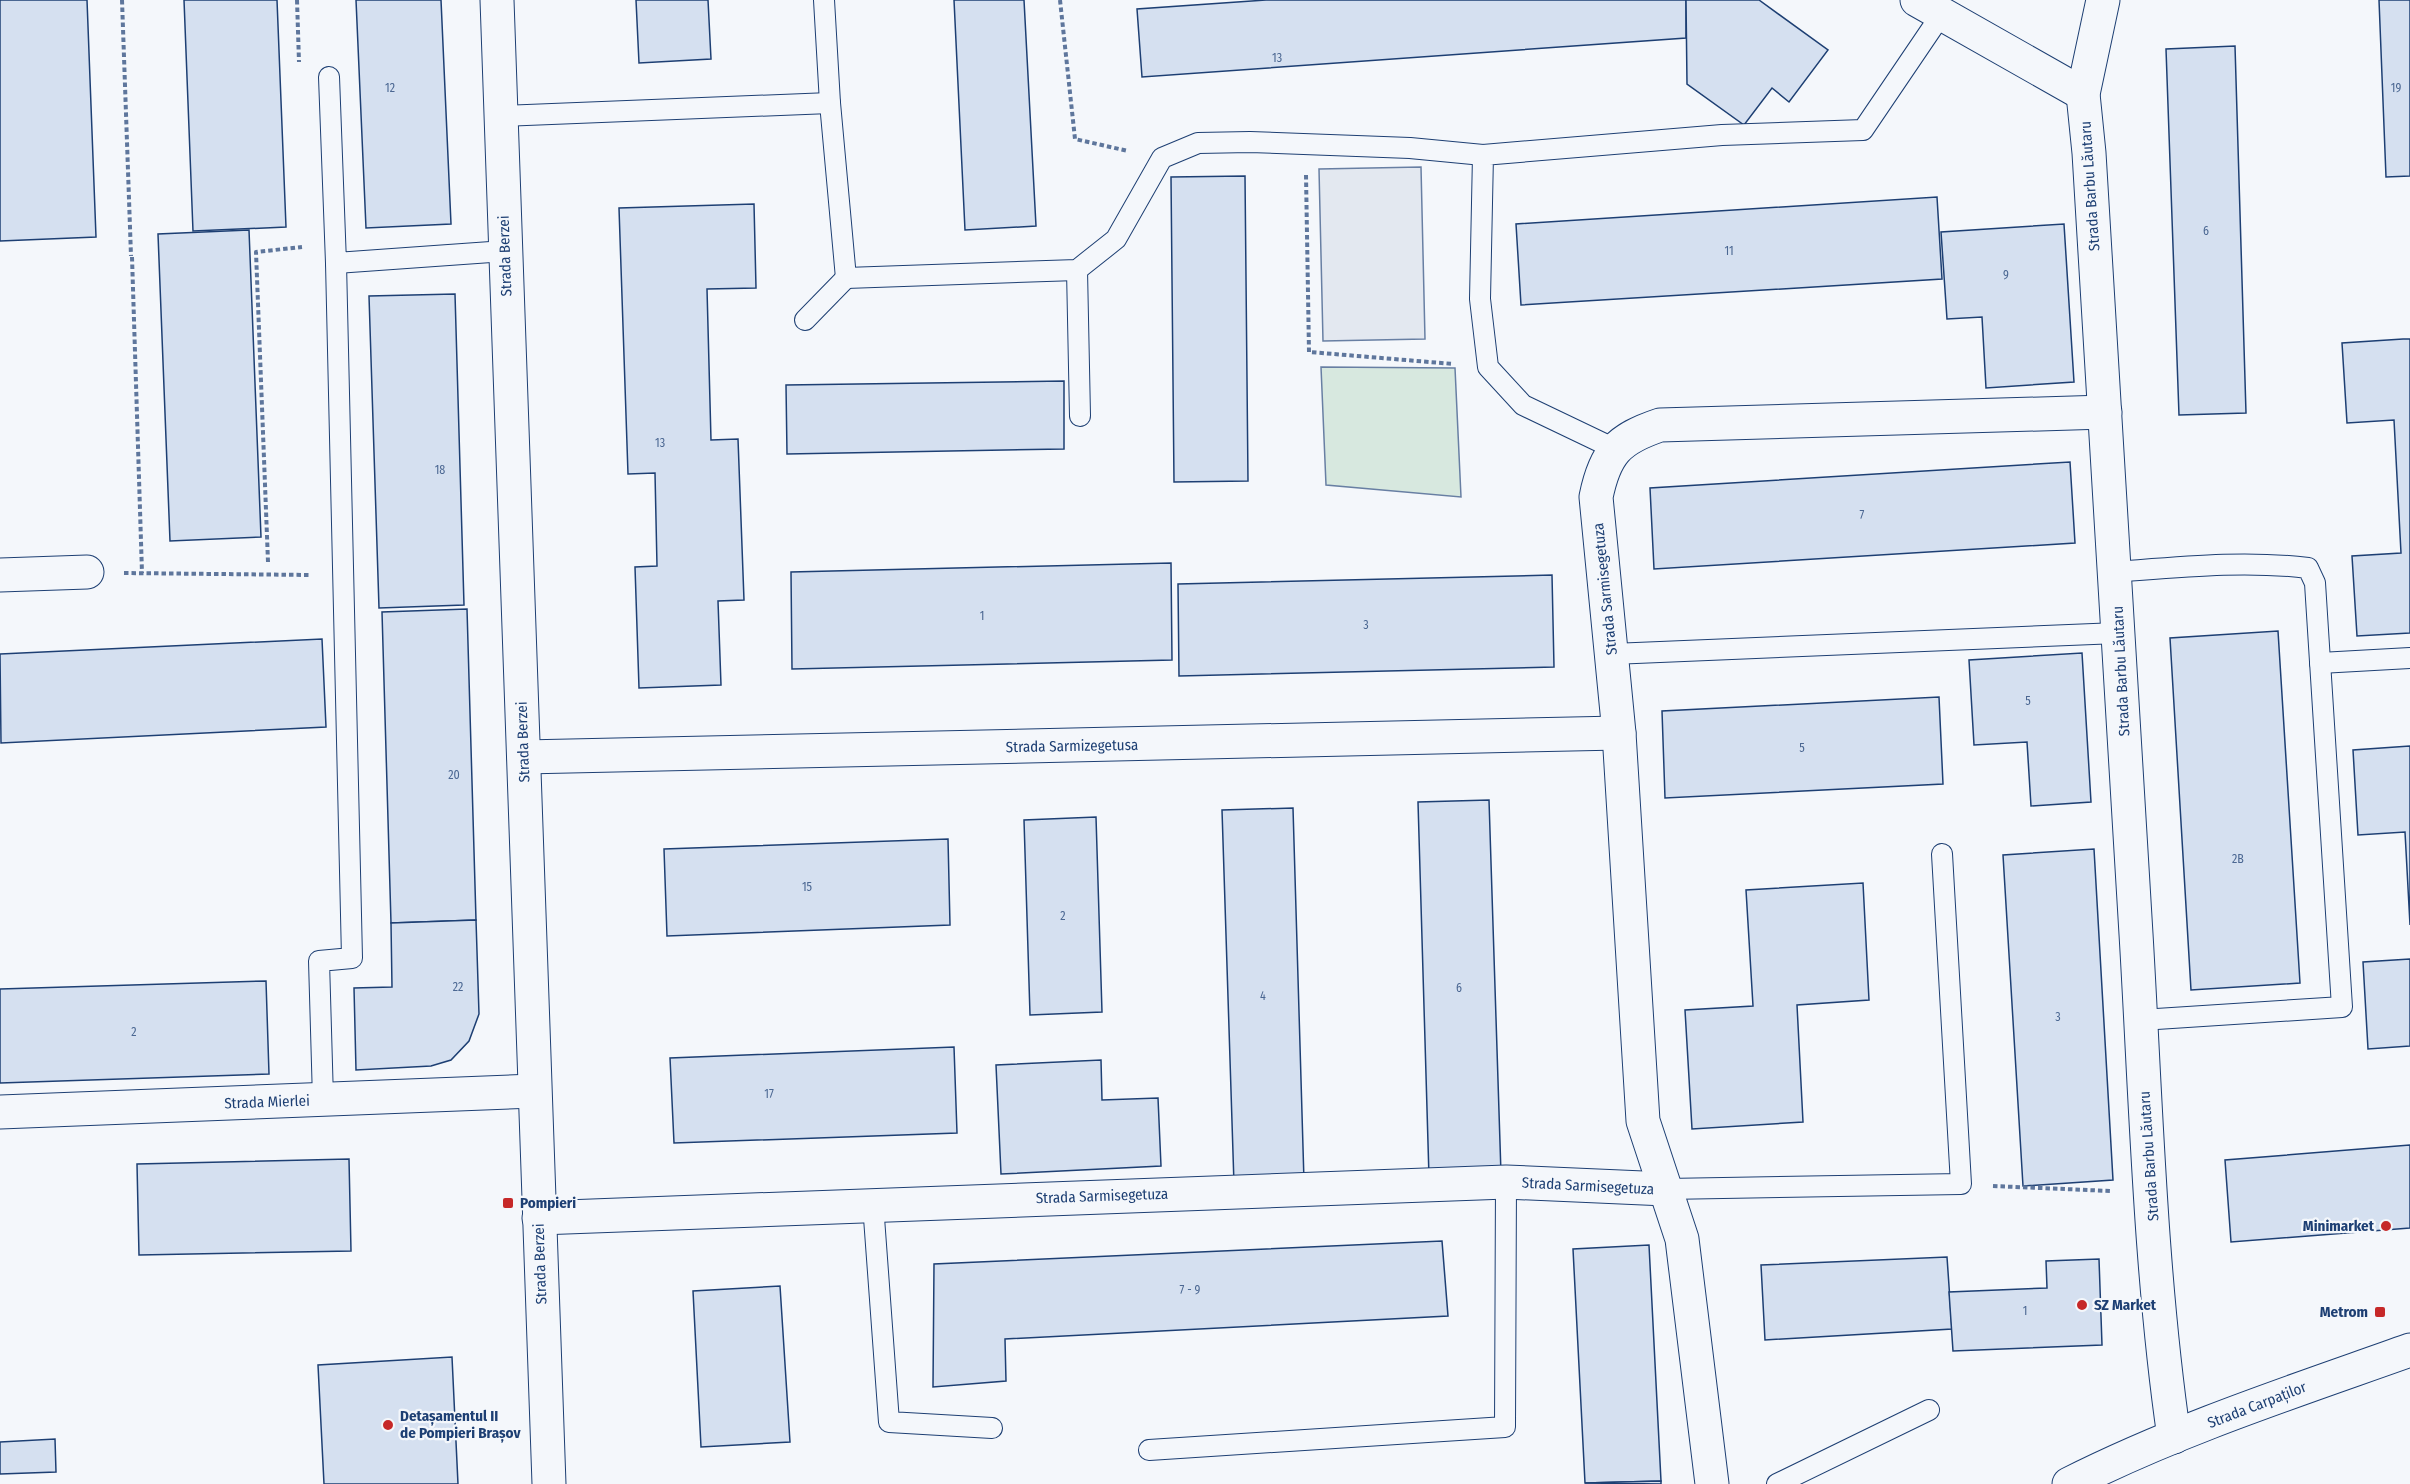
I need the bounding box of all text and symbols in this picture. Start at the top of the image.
house number: 13 [1272,51,1282,65]
house number: 12 [385,81,395,95]
house number: 19 [2391,81,2401,95]
street label: Strada Barbu Lăutaru [2076,120,2104,252]
street label: Strada Berzei [495,215,515,297]
house number: 6 [2203,224,2209,238]
house number: 11 [1724,244,1734,258]
house number: 9 [2003,268,2009,282]
house number: 13 [655,436,665,450]
house number: 18 [435,463,445,477]
house number: 7 [1860,508,1865,522]
street label: Strada Sarmisegetuza [1589,522,1621,656]
street label: Strada Barbu Lăutaru [2109,605,2133,737]
house number: 1 [980,609,984,623]
house number: 3 [1363,618,1369,632]
house number: 5 [2025,694,2031,708]
street label: Strada Berzei [513,701,533,783]
street label: Strada Sarmizegetusa [1006,736,1138,756]
house number: 5 [1799,741,1805,755]
house number: 20 [448,768,460,782]
house number: 2B [2232,852,2244,866]
house number: 15 [802,880,813,894]
house number: 2 [1060,909,1066,923]
house number: 22 [453,980,463,994]
house number: 6 [1456,981,1462,995]
house number: 4 [1260,989,1266,1003]
house number: 3 [2055,1010,2061,1024]
house number: 2 [131,1025,137,1039]
house number: 17 [764,1087,774,1101]
street label: Strada Barbu Lăutaru [2135,1090,2163,1222]
street label: Strada Mierlei [224,1092,310,1112]
street label: Strada Sarmisegetuza [1521,1174,1655,1198]
street label: Strada Sarmisegetuza [1035,1185,1169,1207]
place label: Pompieri [520,1194,576,1212]
marker: Pompieri [501,1196,515,1210]
place label: Minimarket [2303,1217,2375,1235]
marker: Minimarket [2379,1219,2393,1233]
street label: Strada Berzei [530,1223,550,1305]
house number: 7 - 9 [1180,1283,1201,1297]
place label: SZ Market [2094,1296,2157,1314]
marker: SZ Market [2075,1298,2089,1312]
place label: Metrom [2320,1303,2368,1321]
house number: 1 [2023,1304,2027,1318]
marker: Metrom [2373,1305,2387,1319]
street label: Strada Carpaților [2205,1378,2310,1433]
place label: Detașamentul II de Pompieri Brașov [400,1407,521,1443]
marker: Detașamentul II de Pompieri Brașov [381,1418,395,1432]

